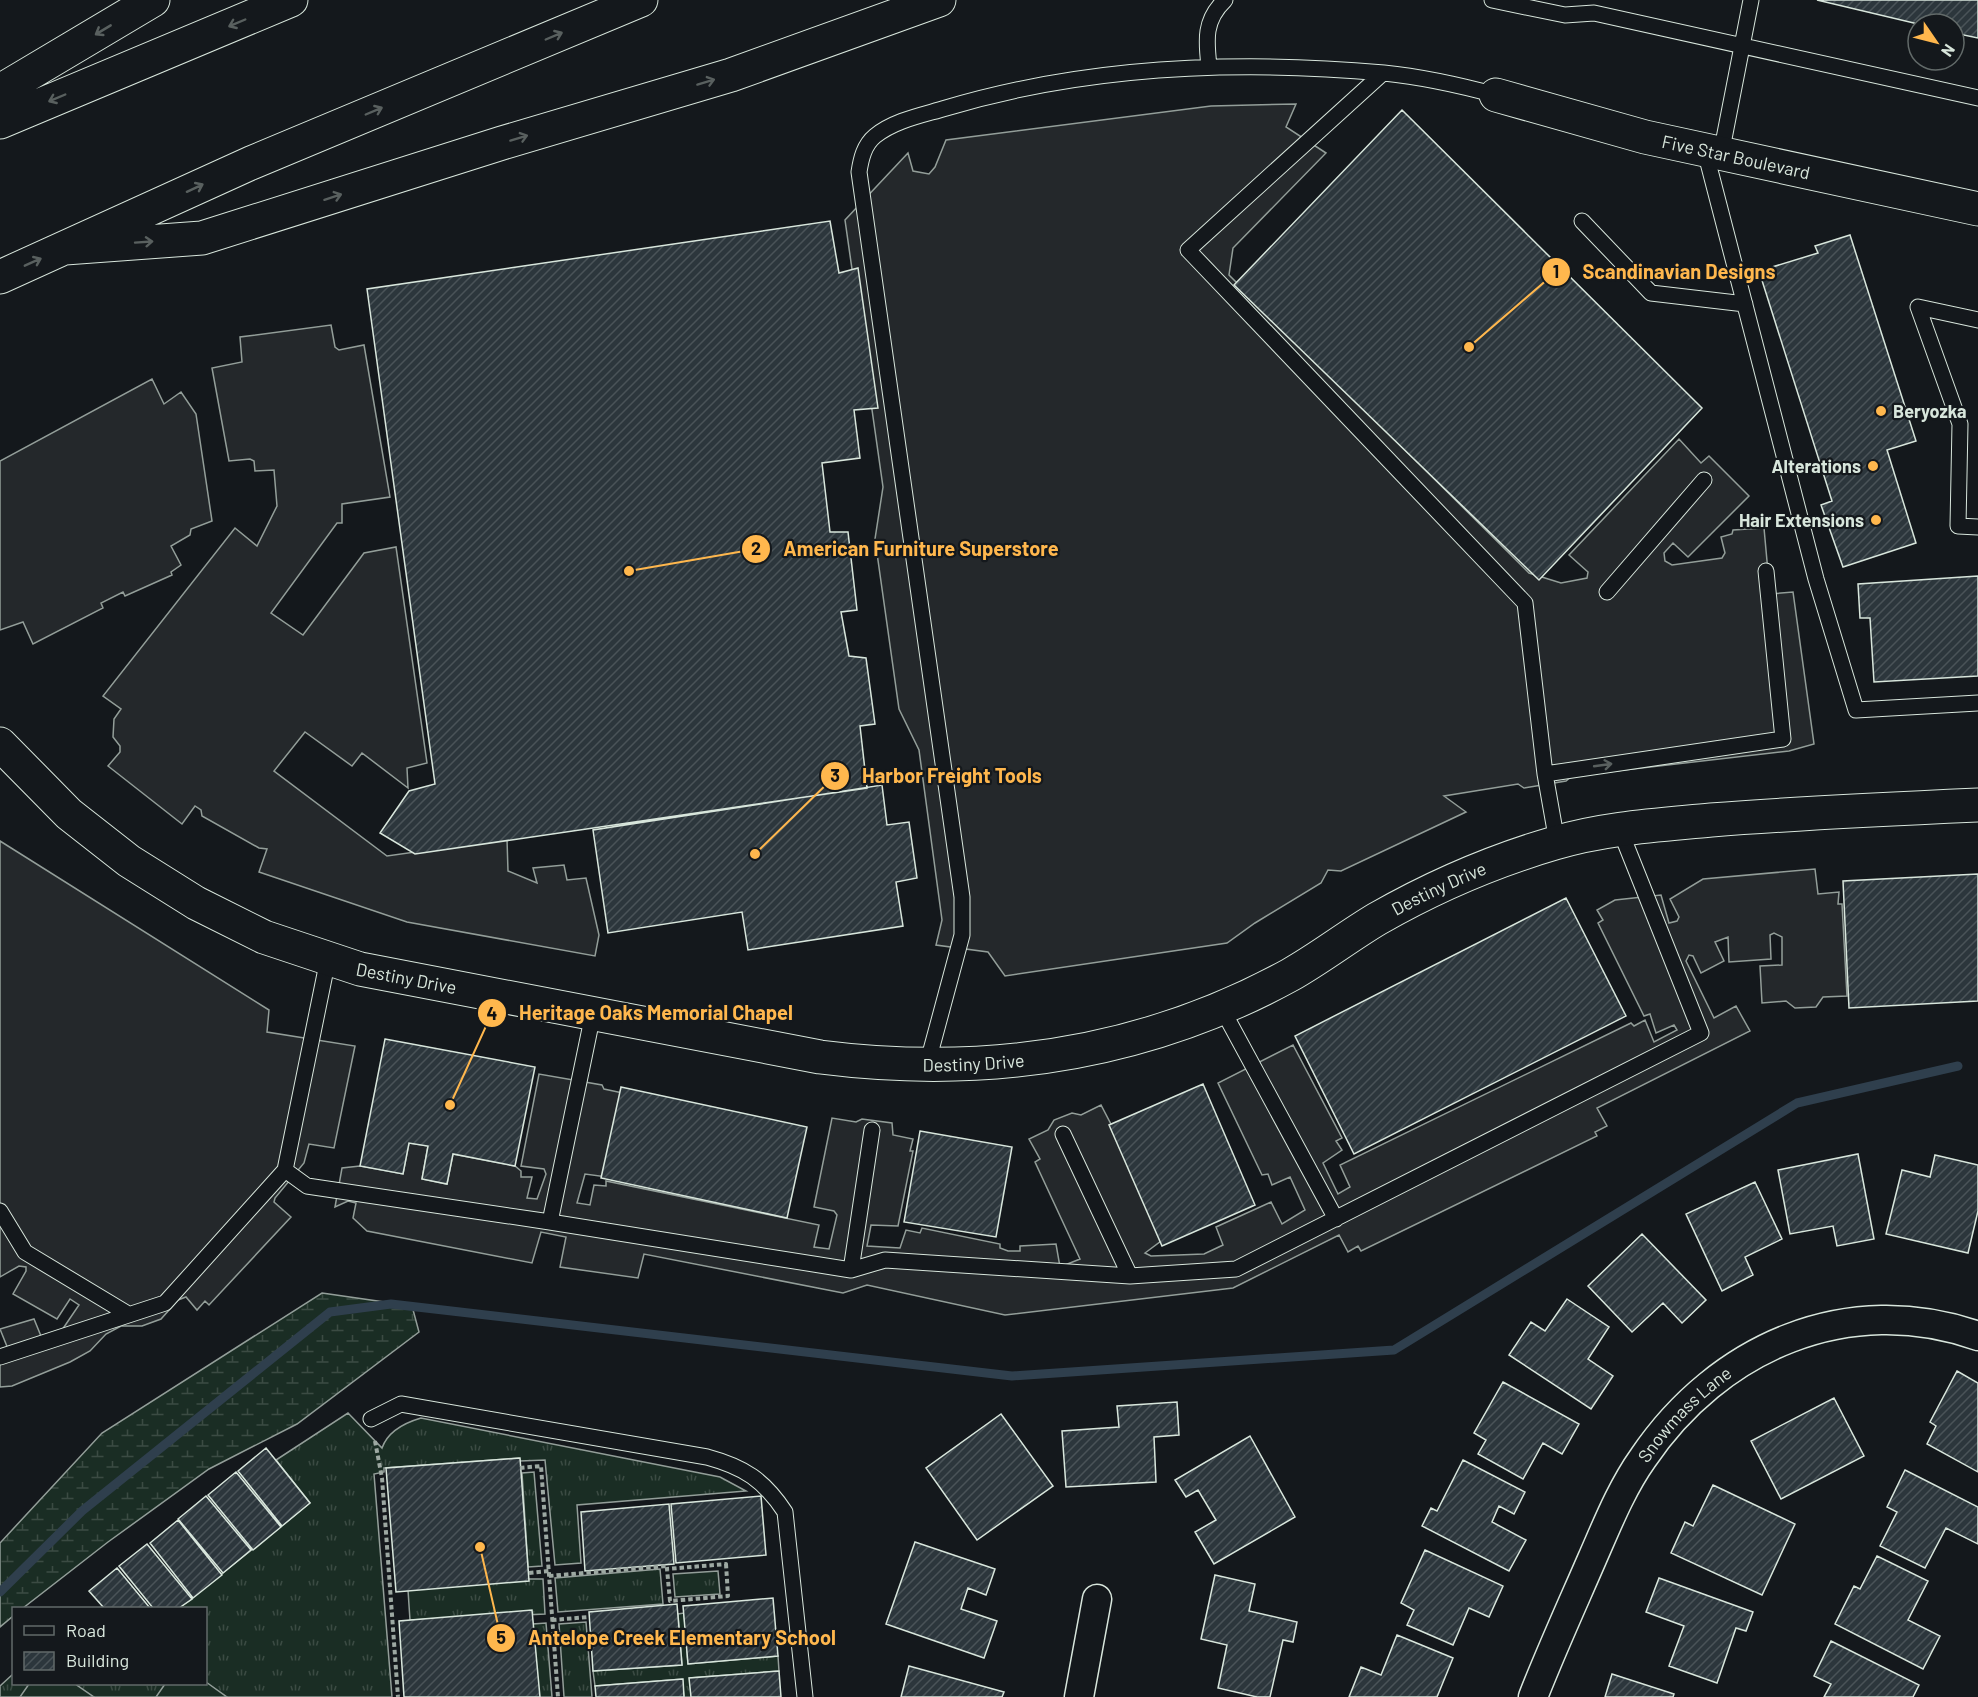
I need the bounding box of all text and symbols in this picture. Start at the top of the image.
north arrow [1906,12,1966,72]
one-way arrow [228,18,247,29]
one-way arrow [95,24,112,36]
one-way arrow [544,30,562,41]
text: N [1938,41,1960,61]
one-way arrow [696,76,715,87]
one-way arrow [48,93,67,104]
one-way arrow [364,105,382,116]
street label: Five Star Boulevard [1660,130,1812,183]
one-way arrow [509,132,528,143]
one-way arrow [185,182,203,194]
one-way arrow [323,190,342,201]
one-way arrow [134,236,154,247]
callout: Scandinavian Designs [1541,253,1788,291]
one-way arrow [23,256,41,268]
text: Scandinavian Designs [1582,259,1776,283]
text: 1 [1553,260,1559,282]
place label: Beryozka [1893,400,1967,422]
marker: Beryozka [1874,404,1888,418]
place label: Alterations [1772,455,1861,477]
marker: Alterations [1866,459,1880,473]
place label: Hair Extensions [1739,509,1864,531]
marker: Hair Extensions [1869,513,1883,527]
callout: American Furniture Superstore [741,530,1070,568]
text: American Furniture Superstore [783,536,1059,560]
text: 2 [751,537,761,559]
callout: Harbor Freight Tools [820,757,1054,795]
one-way arrow [1593,760,1612,771]
text: Harbor Freight Tools [862,763,1042,787]
text: 3 [830,764,840,786]
street label: Destiny Drive [1388,857,1489,920]
street label: Destiny Drive [354,957,459,998]
callout: Heritage Oaks Memorial Chapel [477,994,804,1032]
text: Heritage Oaks Memorial Chapel [519,1000,793,1024]
text: 4 [487,1002,498,1024]
street label: Destiny Drive [922,1049,1026,1075]
street label: Snowmass Lane [1633,1361,1735,1466]
legend [12,1607,207,1685]
text: Road [66,1619,106,1641]
callout: Antelope Creek Elementary School [486,1619,848,1657]
text: Antelope Creek Elementary School [528,1625,836,1649]
text: 5 [496,1626,506,1648]
text: Building [66,1649,129,1671]

